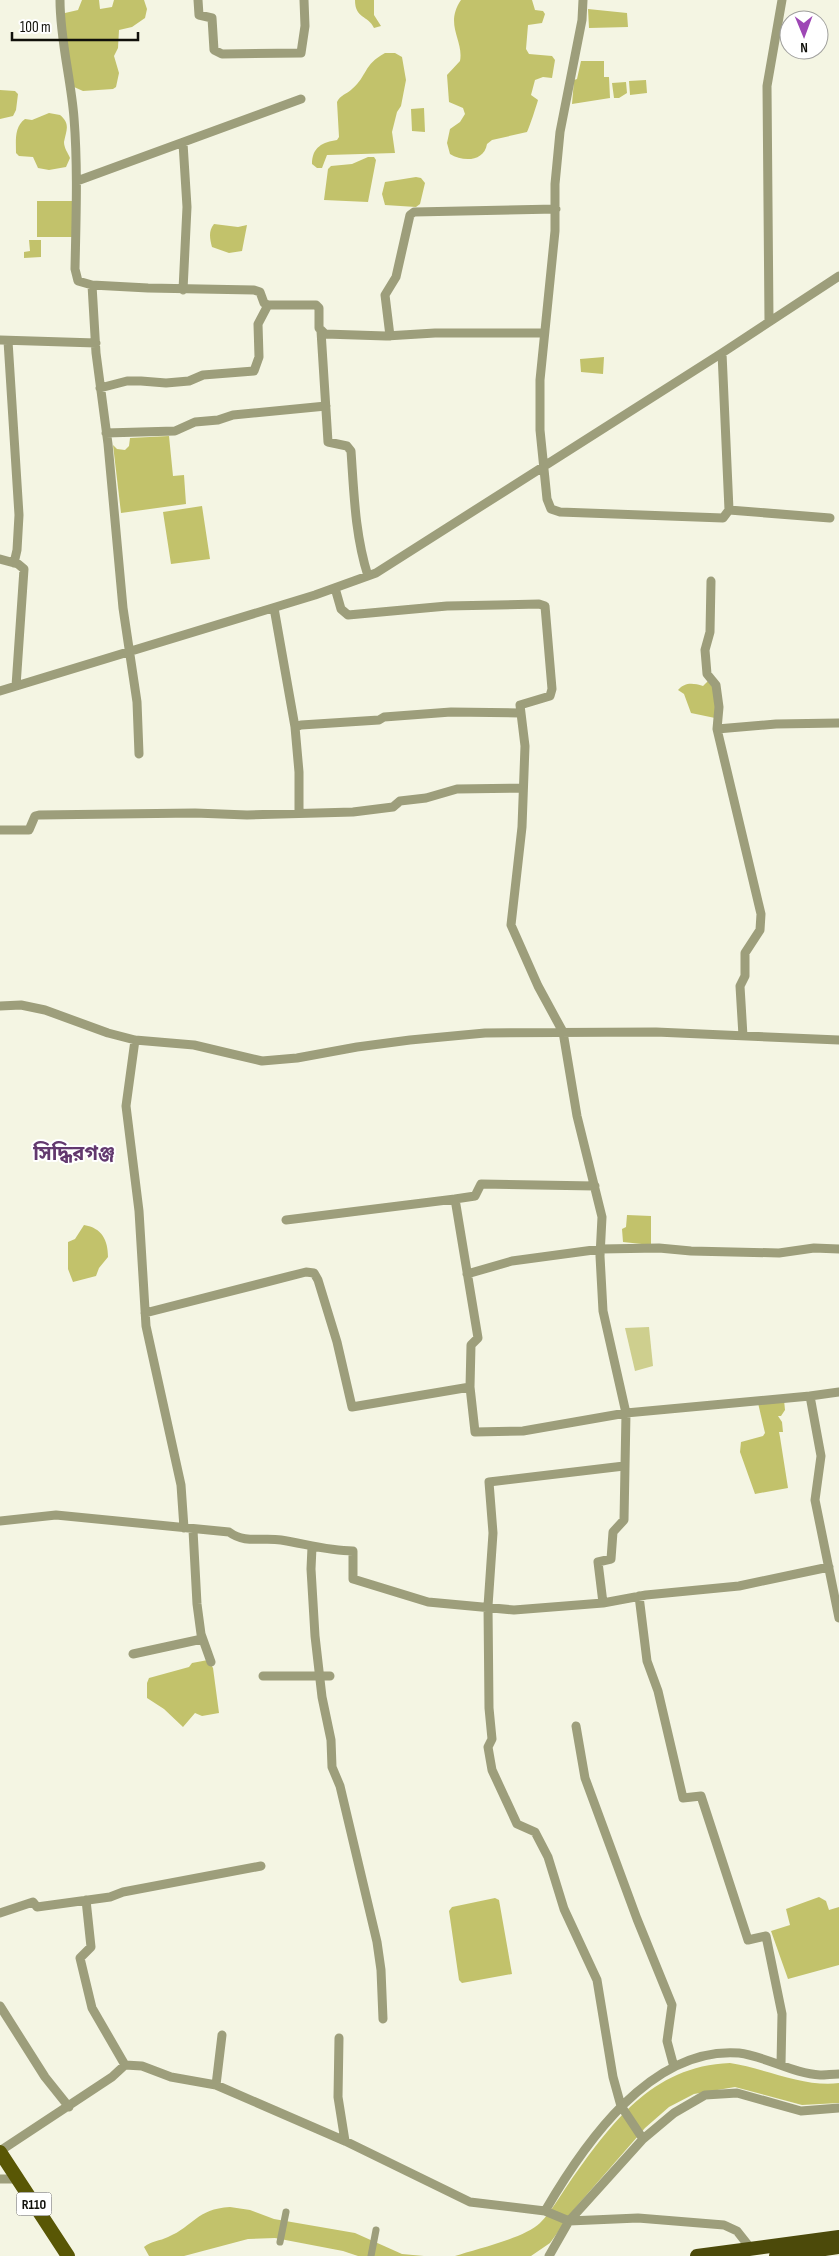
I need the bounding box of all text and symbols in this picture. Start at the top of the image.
scale bar [12,10,139,42]
north arrow [779,10,829,60]
text: 100 m [20,18,51,37]
text: N [800,39,808,56]
district label: সিদ্ধিরগঞ্জ [32,1141,115,1166]
road number: R110 [16,2192,52,2216]

